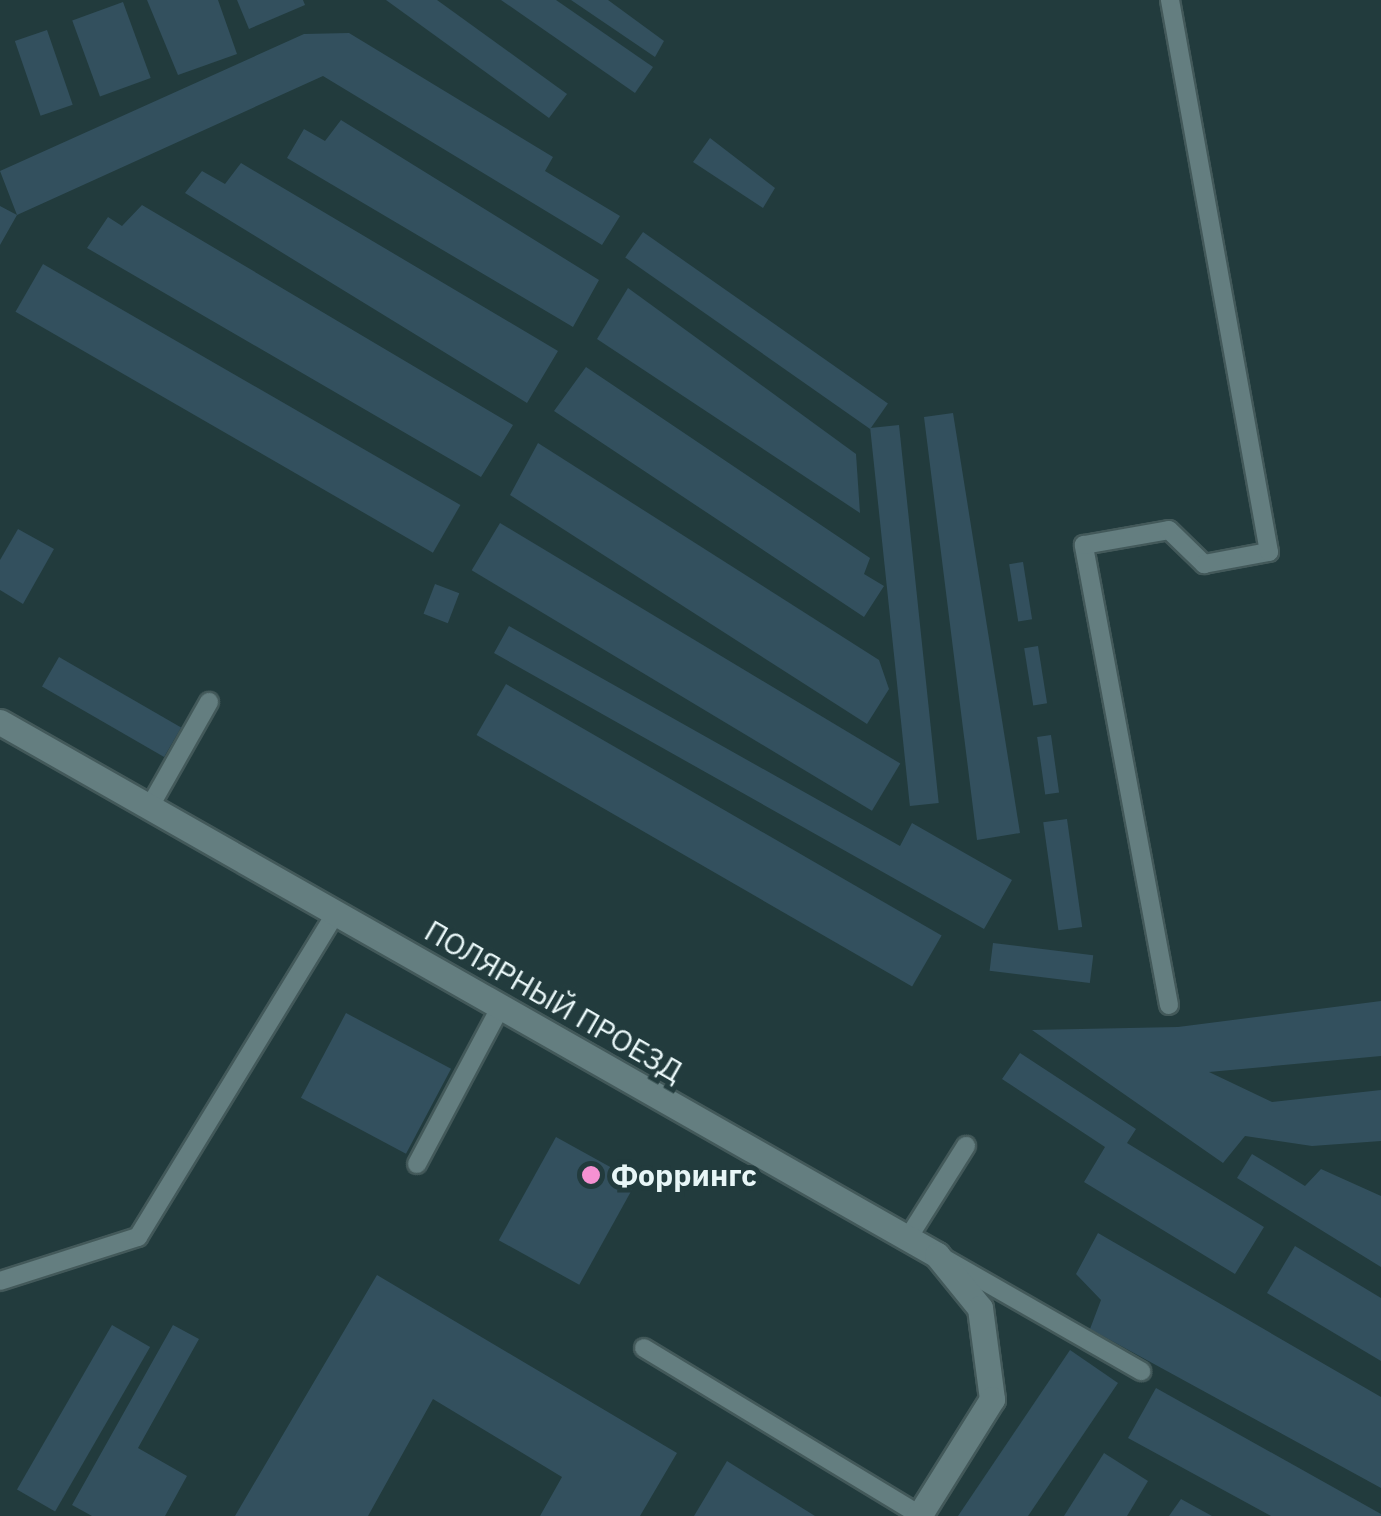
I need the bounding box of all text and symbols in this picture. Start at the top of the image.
street label: ПОЛЯРНЫЙ ПРОЕЗД [419,912,689,1090]
place label: Форрингс [611,1157,757,1193]
marker: Форрингс [580,1164,602,1186]

